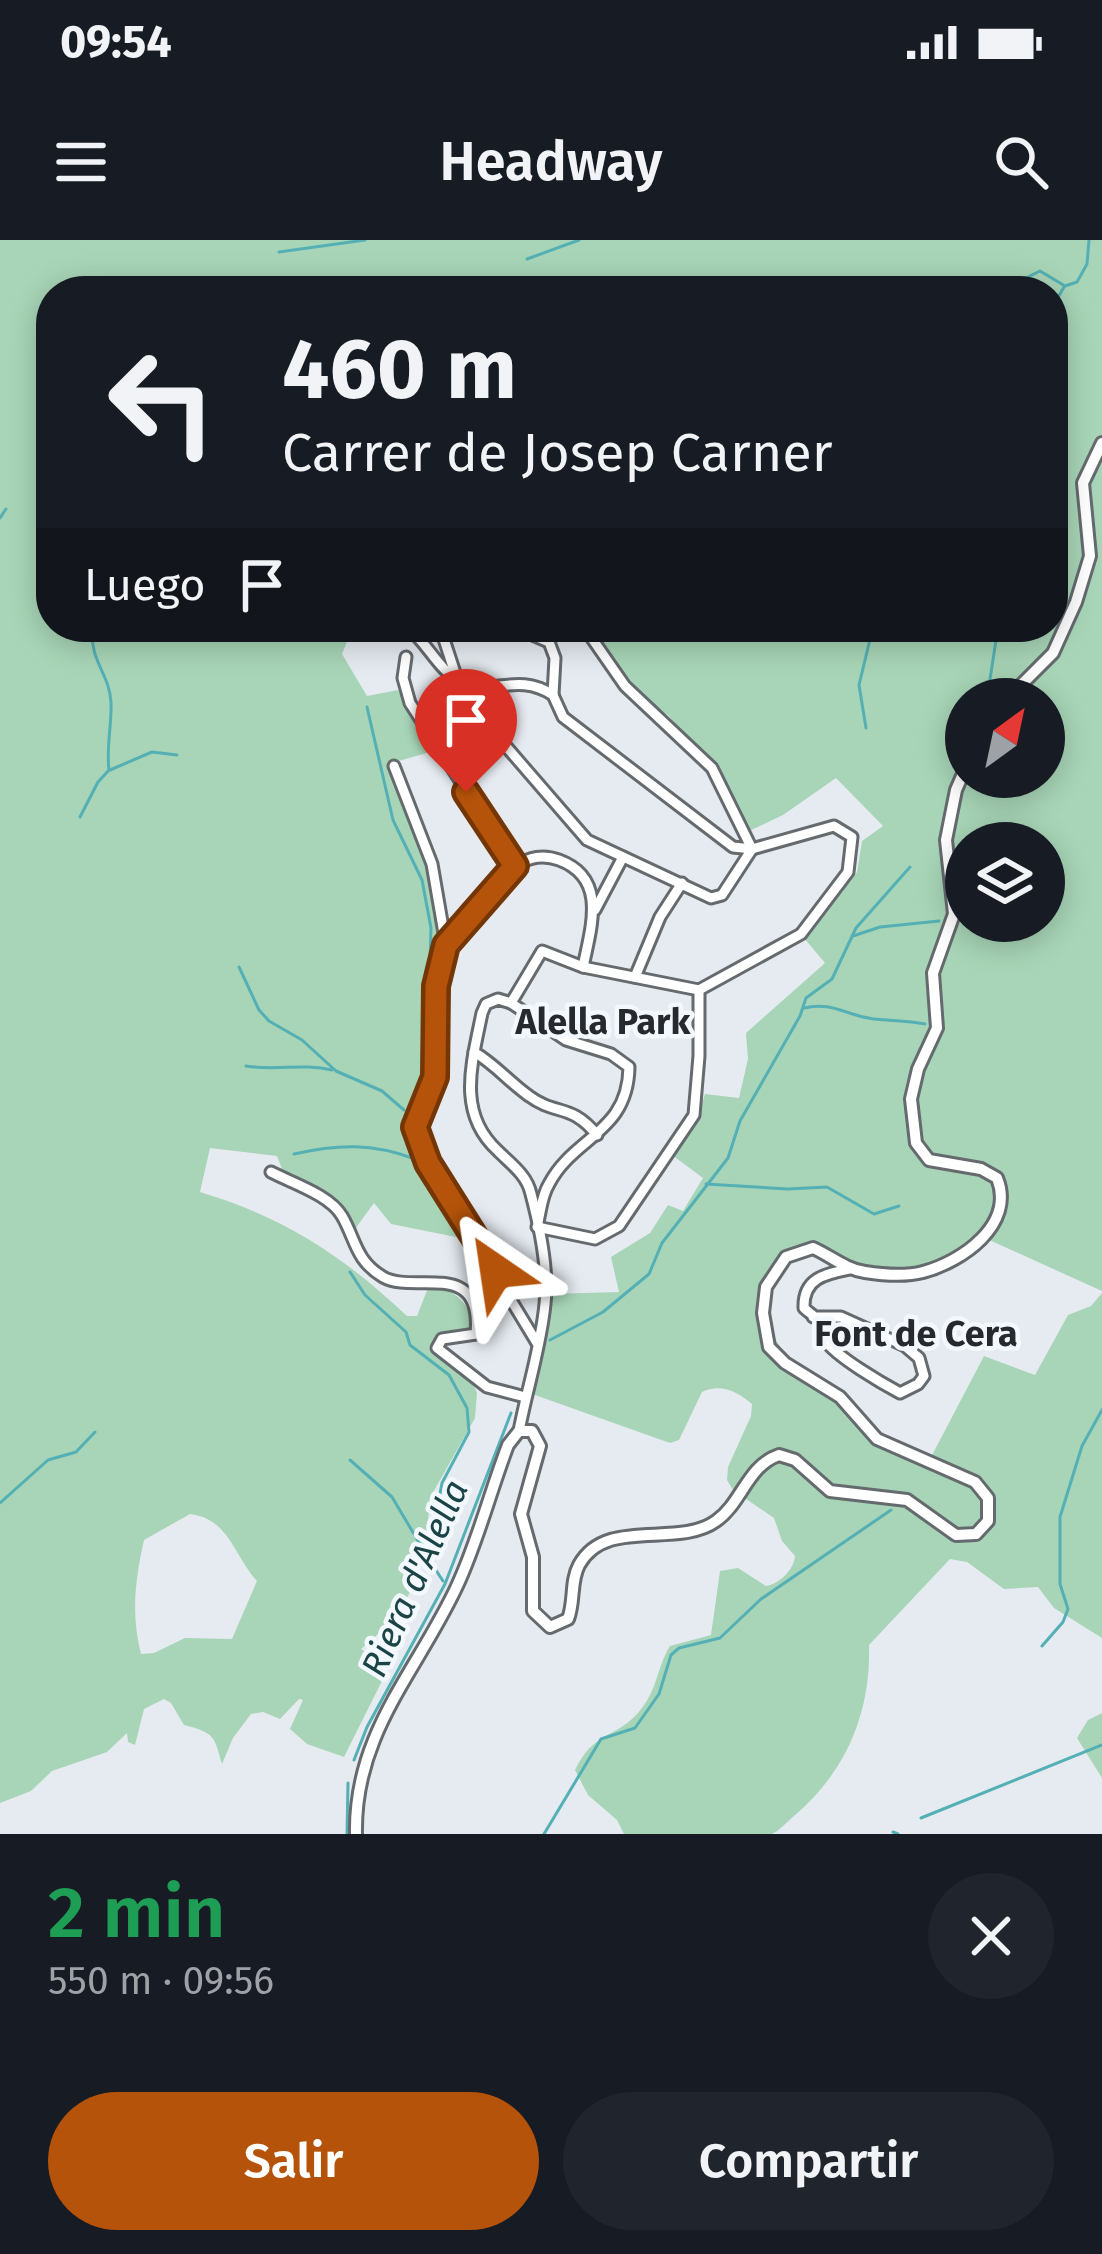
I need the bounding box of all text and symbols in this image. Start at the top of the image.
text: 09:54 [60,15,172,69]
icon: menu [48,129,114,195]
icon: search [988,129,1054,195]
text: Headway [440,130,662,194]
text: 460 m [282,319,517,420]
icon: left [84,324,240,480]
text: Carrer de Josep Carner [282,421,833,485]
icon: arrive [229,552,295,618]
text: Luego [84,558,205,612]
pin [415,669,517,792]
north arrow [945,678,1065,798]
map controls [945,678,1065,942]
icon: arrive [433,687,499,753]
button: layers [945,822,1065,942]
district label: Alella Park [515,1000,692,1044]
position arrow [433,1208,559,1334]
district label: Font de Cera [814,1312,1018,1356]
water label: Riera d'Alella [352,1473,478,1684]
text: 2 min [48,1870,225,1956]
button: close [928,1873,1054,1999]
text: 550 m · 09:56 [48,1958,274,2004]
button: Salir [48,2092,539,2230]
button: Compartir [563,2092,1054,2230]

